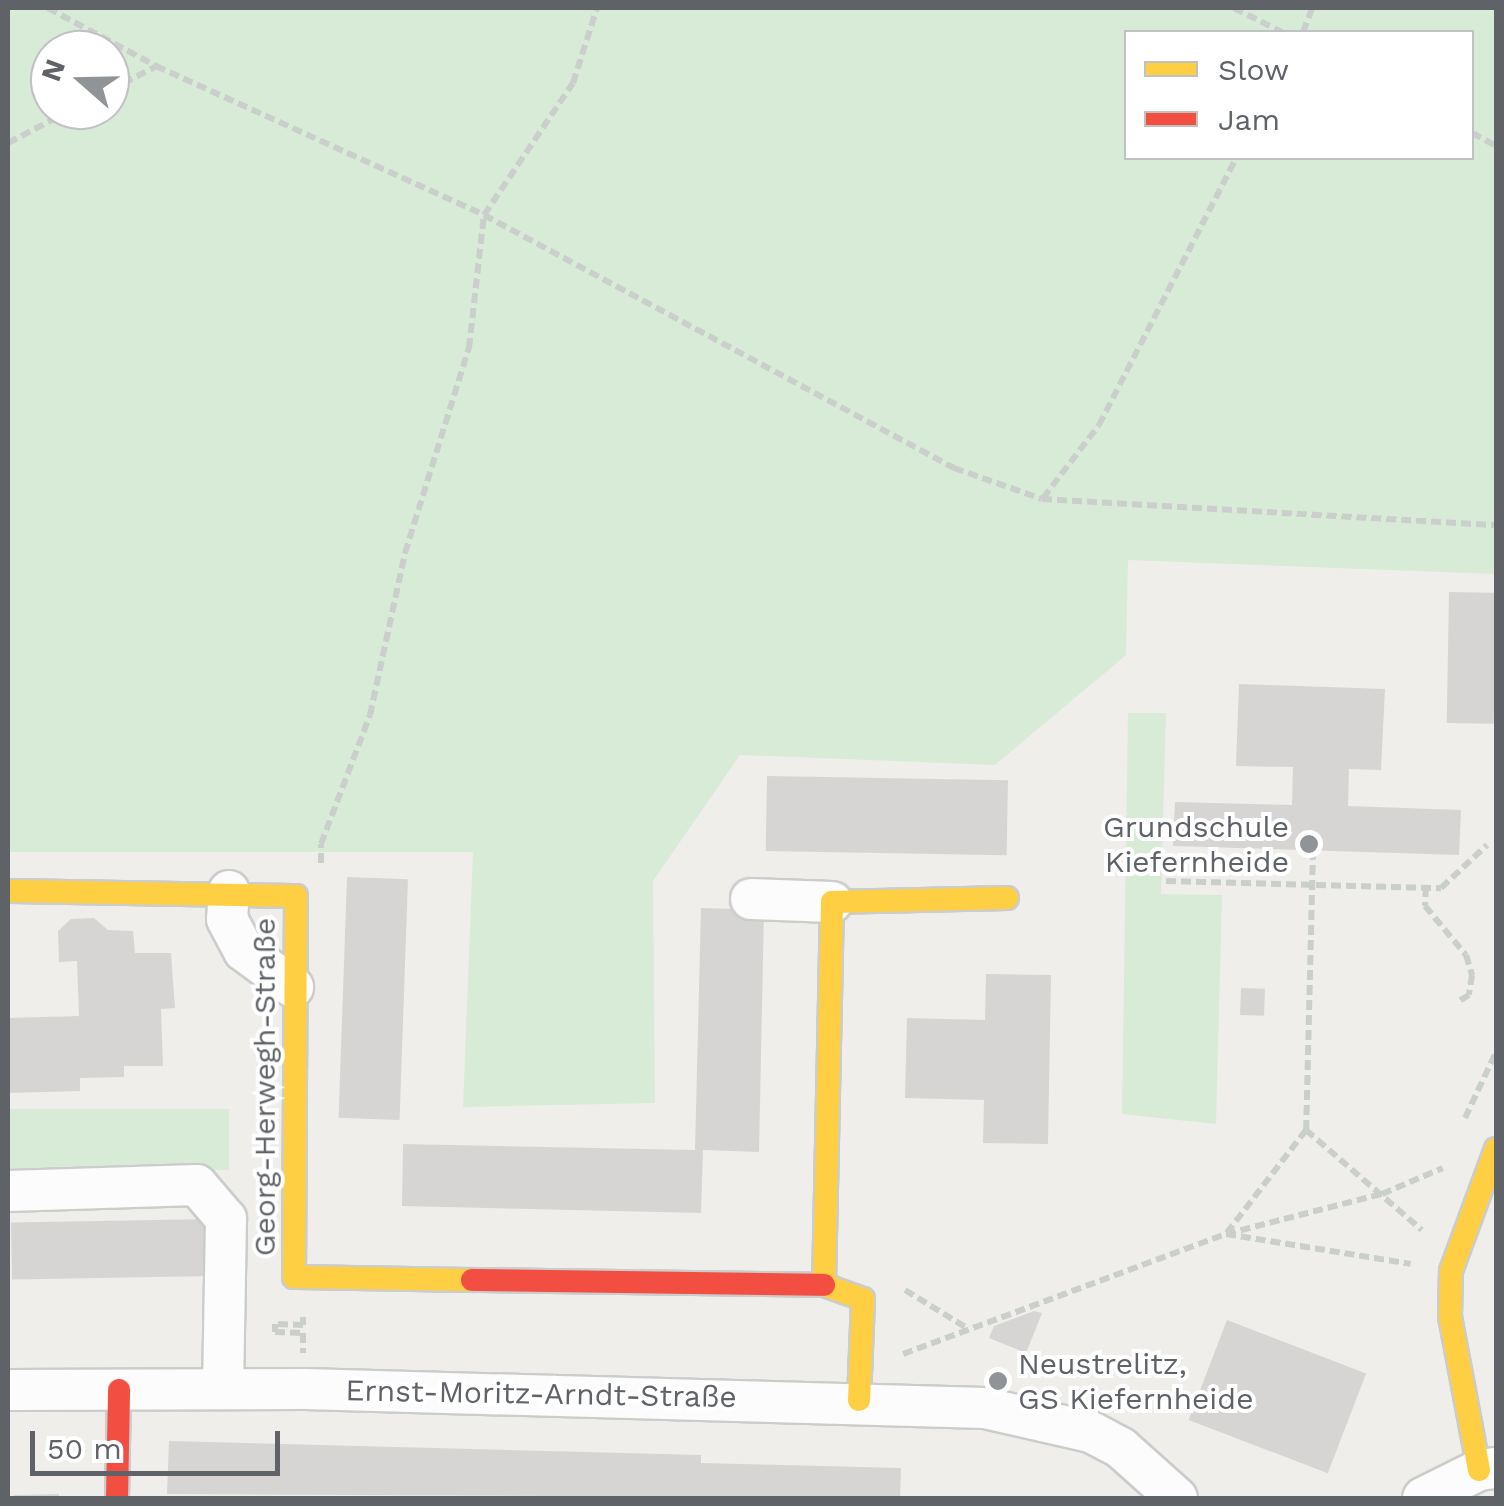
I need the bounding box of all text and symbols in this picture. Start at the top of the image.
north arrow [30,30,130,130]
legend [1124,30,1474,160]
text: Slow [1218,52,1289,87]
text: N [34,55,72,86]
text: Jam [1218,102,1280,137]
place label: Grundschule Kiefernheide [1103,809,1289,880]
marker: Grundschule Kiefernheide [1298,833,1320,855]
street label: Georg-Herwegh-Straße [247,918,283,1256]
place label: Neustrelitz, GS Kiefernheide [1018,1346,1253,1416]
marker: Neustrelitz, GS Kiefernheide [987,1370,1009,1392]
street label: Ernst-Moritz-Arndt-Straße [345,1373,737,1415]
scale bar [35,1411,285,1473]
text: 50 m [47,1431,122,1466]

